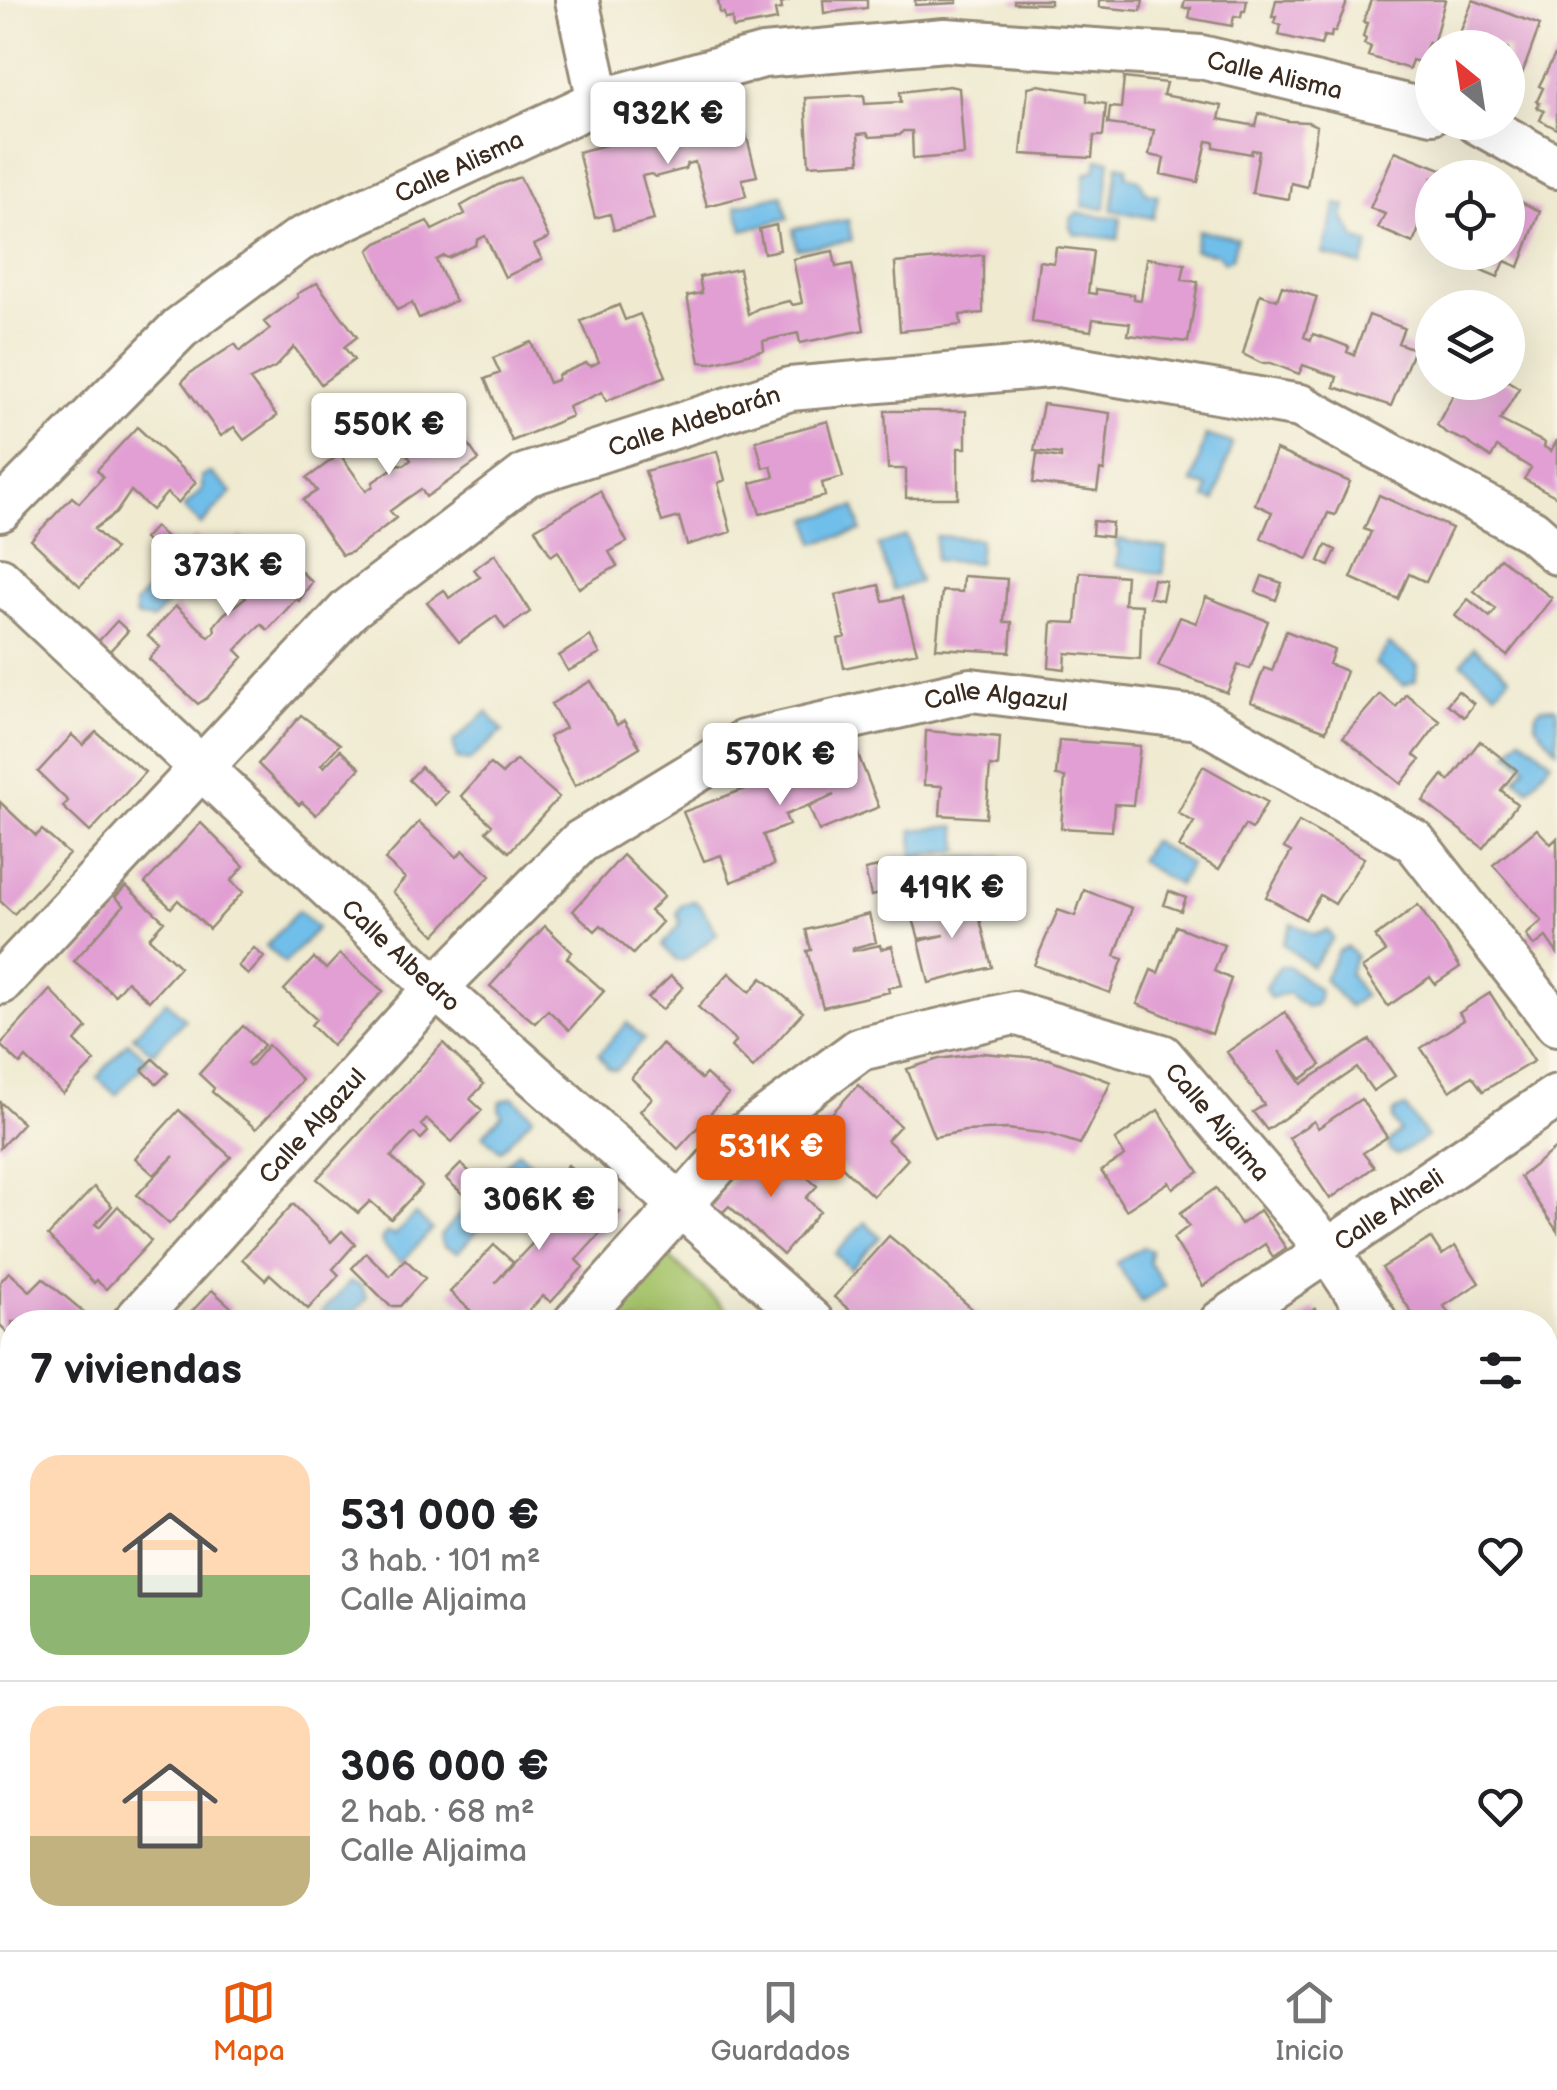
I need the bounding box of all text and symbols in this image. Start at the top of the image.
north arrow [1415,30,1525,140]
map controls [1415,30,1525,400]
street label: Calle Alisma [1204,45,1346,107]
pin: 932K € [587,82,749,167]
text: 932K € [612,95,724,134]
street label: Calle Alisma [390,124,529,211]
button: locate [1415,160,1525,270]
button: layers [1415,290,1525,400]
street label: Calle Aldebarán [604,379,784,464]
pin: 550K € [308,393,470,478]
text: 550K € [333,406,445,445]
pin: 373K € [147,534,309,619]
text: 373K € [173,547,283,586]
street label: Calle Algazul [921,675,1069,719]
pin: 570K € [699,723,861,808]
text: 570K € [725,736,835,775]
pin: 419K € [871,856,1033,941]
text: 419K € [900,869,1004,908]
street label: Calle Albedro [334,893,466,1019]
street label: Calle Aljaima [1158,1057,1276,1188]
street label: Calle Algazul [253,1062,373,1191]
pin: 531K € [690,1115,852,1200]
text: 531K € [718,1128,824,1167]
street label: Calle Alheli [1329,1163,1450,1258]
pin: 306K € [458,1168,620,1253]
text: 306K € [483,1181,595,1220]
icon: filters [1473,1343,1528,1398]
text: 7 viviendas [30,1345,242,1396]
text: 531 000 € [340,1491,539,1542]
icon: home [110,1495,230,1615]
icon: heart [1473,1528,1528,1583]
text: 3 hab. · 101 m² [340,1542,541,1581]
text: Calle Aljaima [340,1581,527,1620]
text: 306 000 € [340,1742,549,1793]
icon: home [110,1746,230,1866]
icon: heart [1473,1779,1528,1834]
text: 2 hab. · 68 m² [340,1793,534,1832]
text: Calle Aljaima [340,1832,527,1871]
tab: Mapa [213,1975,285,2068]
tab: Guardados [711,1975,850,2068]
tab: Inicio [1276,1975,1344,2068]

